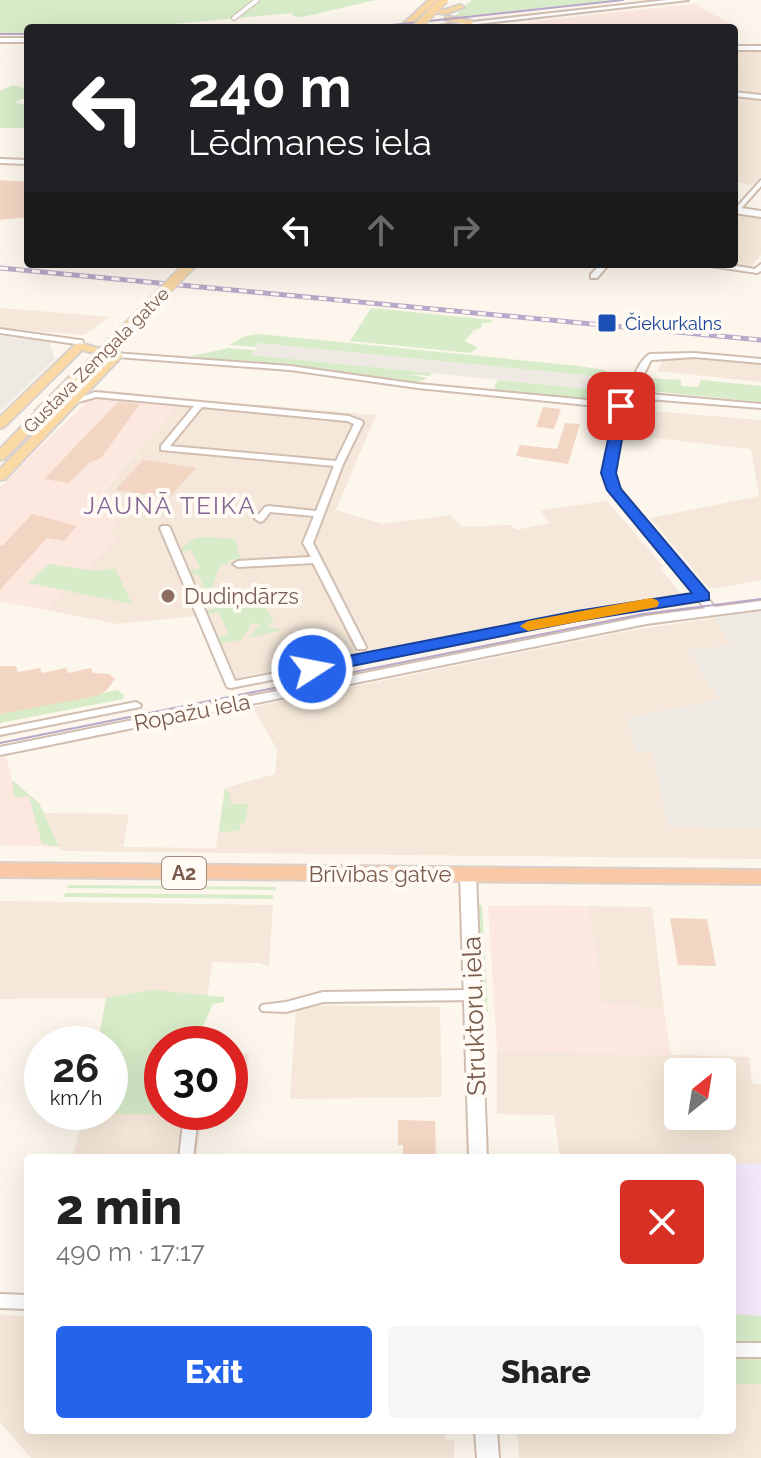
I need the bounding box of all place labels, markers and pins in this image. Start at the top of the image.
marker: Čiekurkalns [596,312,618,334]
place label: Čiekurkalns [625,312,722,334]
pin [587,372,655,440]
place label: Dudiņdārzs [184,583,299,609]
marker: Dudiņdārzs [159,587,177,605]

